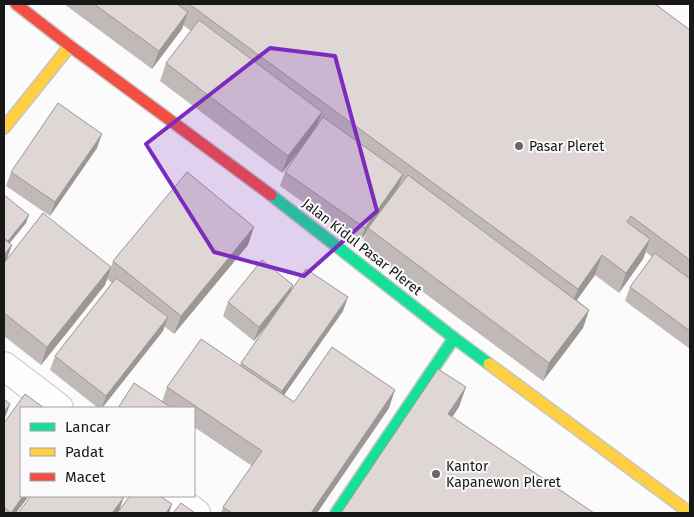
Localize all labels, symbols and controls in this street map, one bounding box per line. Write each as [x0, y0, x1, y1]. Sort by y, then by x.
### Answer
place label: Pasar Pleret [529, 138, 605, 155]
marker: Pasar Pleret [513, 140, 525, 152]
street label: Jalan Kidul Pasar Pleret [299, 195, 426, 300]
legend [20, 407, 195, 497]
text: Lancar [65, 418, 110, 436]
text: Padat [65, 443, 104, 461]
place label: Kantor Kapanewon Pleret [446, 458, 562, 491]
text: Macet [65, 468, 106, 486]
marker: Kantor Kapanewon Pleret [430, 468, 442, 480]

